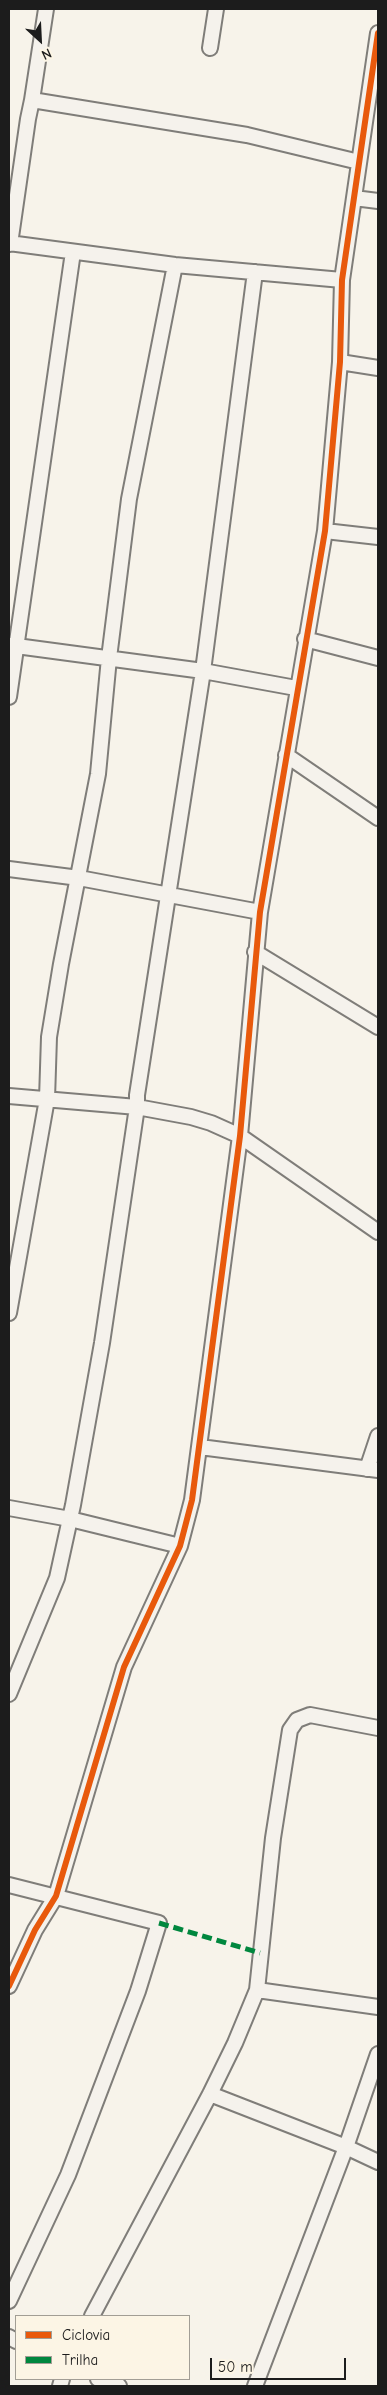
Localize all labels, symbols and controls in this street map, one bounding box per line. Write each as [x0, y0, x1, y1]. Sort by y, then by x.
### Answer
north arrow [15, 15, 65, 65]
text: N [39, 44, 54, 64]
legend [15, 2315, 190, 2380]
text: Ciclovia [62, 2326, 110, 2344]
scale bar [212, 2348, 348, 2380]
text: Trilha [62, 2351, 98, 2369]
text: 50 m [218, 2358, 253, 2376]

